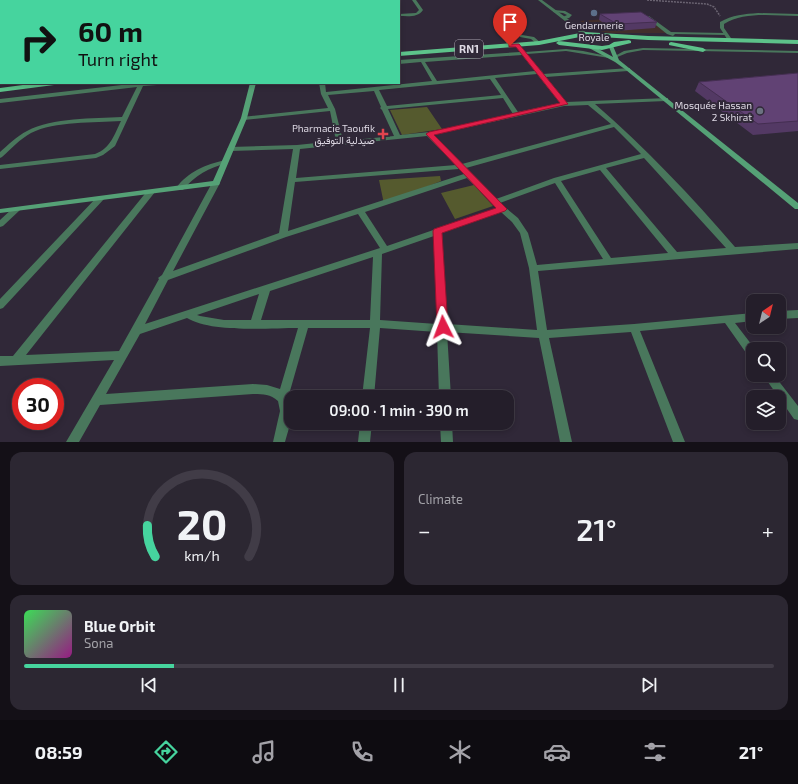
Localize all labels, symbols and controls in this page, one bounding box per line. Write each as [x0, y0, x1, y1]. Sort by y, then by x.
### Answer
pin [493, 5, 527, 46]
marker: Gendarmerie Royale [589, 8, 599, 18]
icon: arrive [499, 11, 521, 33]
text: 60 m [78, 14, 143, 48]
icon: right [12, 16, 64, 68]
place label: Gendarmerie Royale [565, 19, 623, 43]
road number: RN1 [455, 40, 483, 58]
text: Turn right [78, 48, 158, 70]
place label: Mosquée Hassan 2 Skhirat [674, 99, 752, 123]
marker: Mosquée Hassan 2 Skhirat [755, 106, 765, 116]
place label: Pharmacie Taoufik صيدلية التوفيق [292, 122, 375, 147]
marker: Pharmacie Taoufik صيدلية التوفيق [378, 129, 388, 139]
north arrow [746, 294, 786, 334]
map controls [746, 294, 786, 430]
position arrow [422, 306, 464, 348]
button: search [746, 342, 786, 382]
speed limit sign: 30 [12, 378, 64, 430]
button: layers [746, 390, 786, 430]
text: 09:00 · 1 min · 390 m [329, 401, 469, 419]
text: Climate [418, 491, 463, 507]
text: 20 [177, 497, 227, 547]
text: 21° [576, 511, 617, 547]
text: − [418, 517, 431, 543]
text: + [762, 517, 774, 543]
text: km/h [184, 546, 220, 563]
text: Blue Orbit [84, 617, 155, 635]
text: Sona [84, 635, 113, 651]
icon: previous [138, 674, 160, 696]
icon: pause [388, 674, 410, 696]
icon: next [638, 674, 660, 696]
icon: directions [152, 738, 180, 766]
icon: music [250, 738, 278, 766]
icon: phone [348, 738, 376, 766]
icon: climate [446, 738, 474, 766]
icon: car [543, 738, 571, 766]
icon: filters [641, 738, 669, 766]
text: 08:59 [35, 741, 83, 763]
text: 21° [739, 741, 763, 763]

